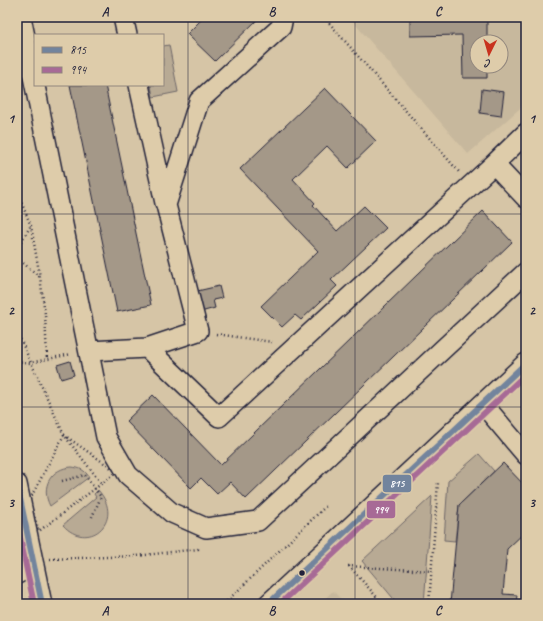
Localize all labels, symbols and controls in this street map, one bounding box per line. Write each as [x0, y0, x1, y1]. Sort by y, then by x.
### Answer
text: A [102, 4, 110, 20]
text: B [269, 4, 277, 20]
text: C [435, 4, 443, 20]
legend [34, 34, 164, 86]
north arrow [469, 34, 509, 74]
text: 815 [70, 42, 87, 58]
text: С [483, 57, 491, 71]
text: 994 [70, 62, 88, 78]
text: 1 [8, 111, 16, 127]
text: 1 [529, 111, 537, 127]
text: 2 [8, 303, 15, 319]
text: 2 [529, 303, 536, 319]
line badge: 815 [382, 474, 412, 493]
text: 815 [390, 476, 406, 490]
text: 3 [8, 495, 15, 511]
text: 3 [529, 495, 536, 511]
line badge: 994 [366, 500, 396, 519]
text: 994 [374, 502, 390, 516]
unlabelled marker [297, 568, 307, 578]
text: A [102, 603, 110, 619]
text: B [269, 603, 277, 619]
text: C [435, 603, 443, 619]

